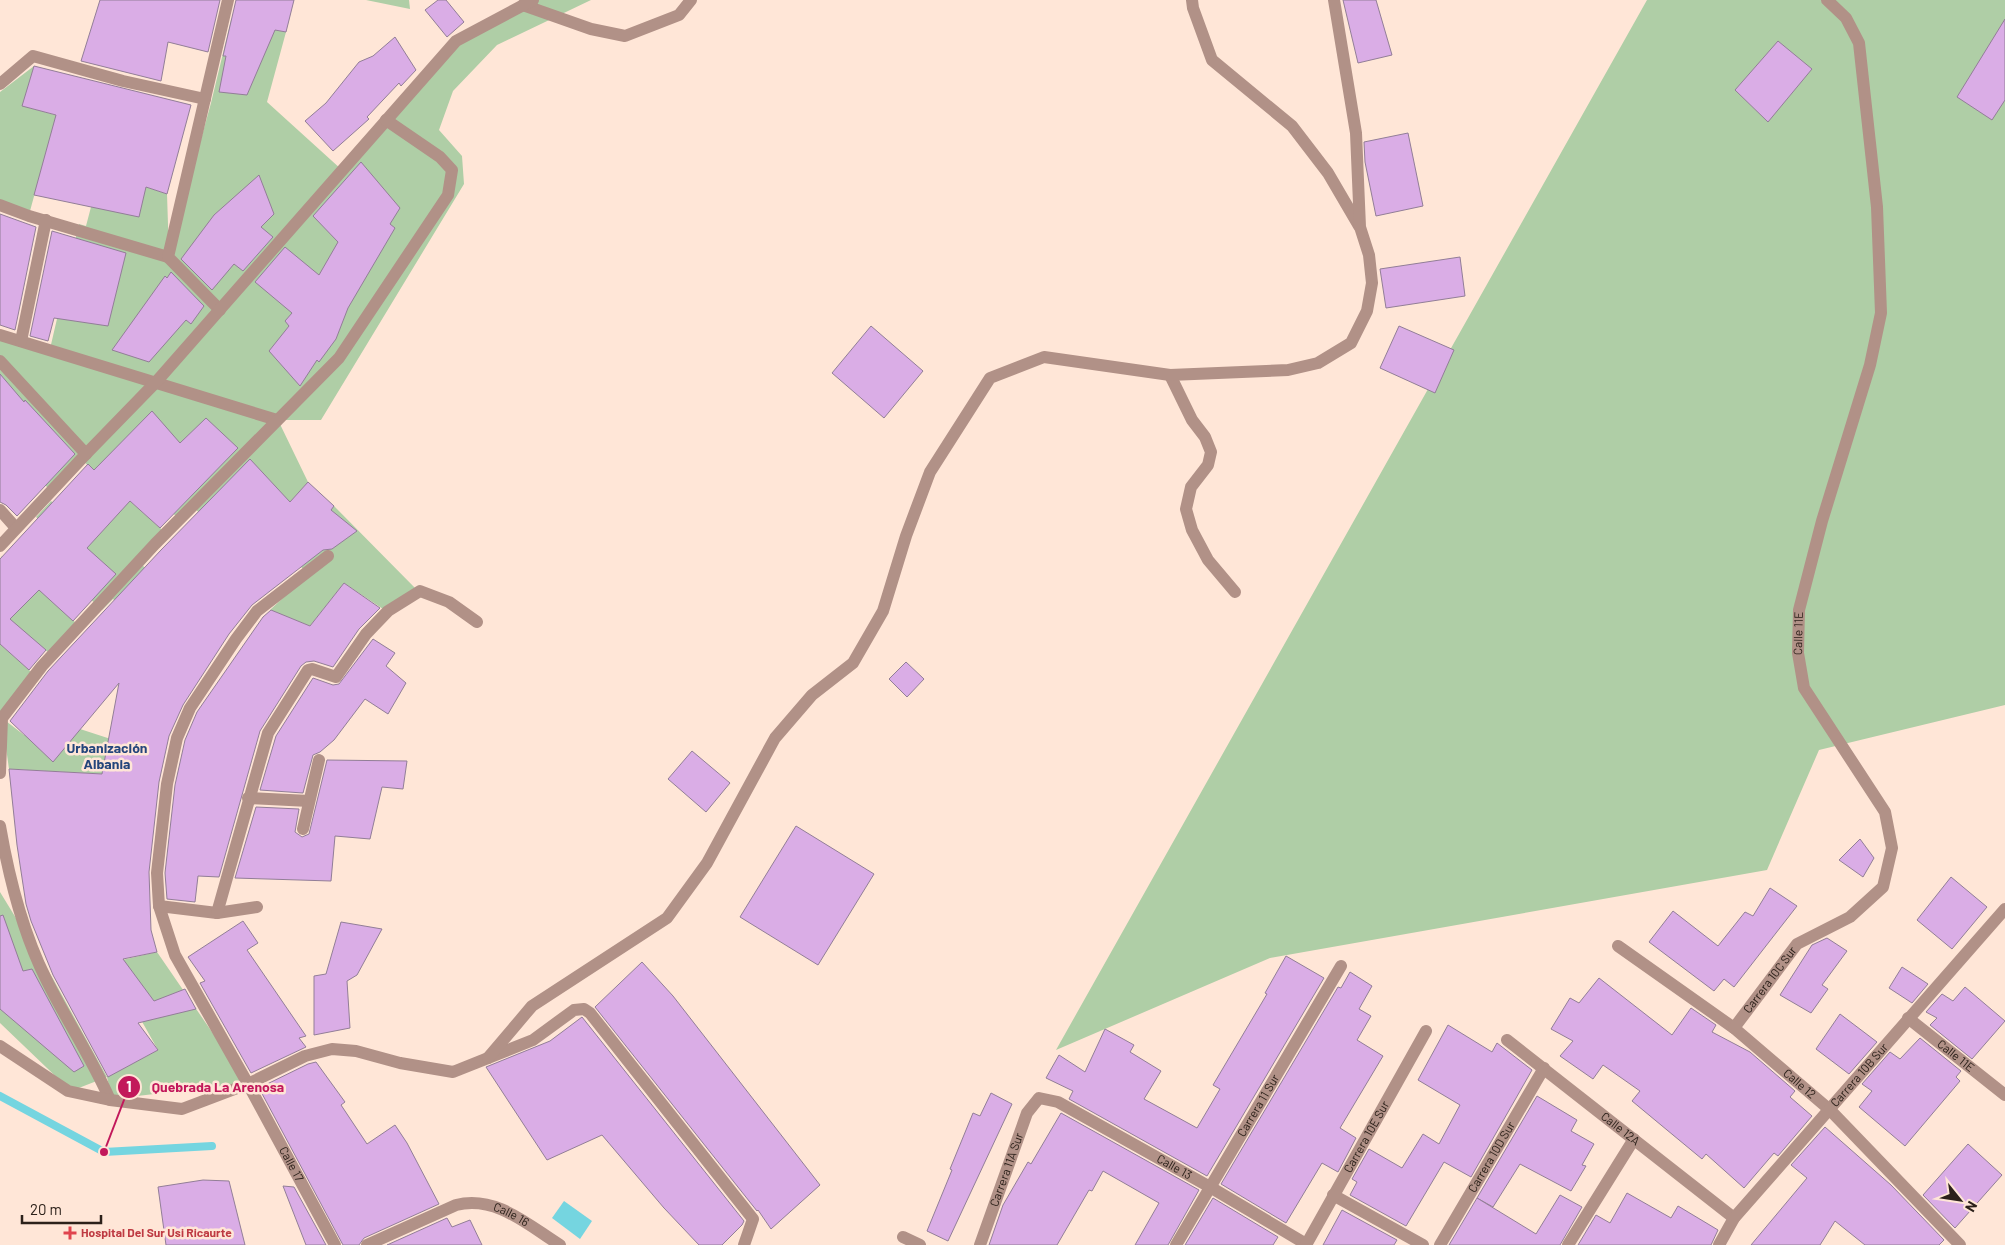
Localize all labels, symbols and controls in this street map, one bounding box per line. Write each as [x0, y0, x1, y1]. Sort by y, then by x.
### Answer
street label: Calle 11E [1790, 612, 1805, 655]
district label: Urbanización Albania [67, 739, 147, 772]
street label: Carrera 10C Sur [1740, 943, 1799, 1016]
street label: Calle 11E [1935, 1036, 1978, 1074]
street label: Carrera 10B Sur [1827, 1039, 1891, 1109]
street label: Calle 12 [1781, 1065, 1819, 1101]
street label: Carrera 11 Sur [1234, 1071, 1282, 1139]
callout: Quebrada La Arenosa [117, 1073, 294, 1102]
text: 1 [126, 1077, 132, 1095]
text: Quebrada La Arenosa [152, 1078, 284, 1095]
street label: Carrera 10E Sur [1340, 1098, 1392, 1175]
street label: Calle 12A [1599, 1108, 1643, 1148]
street label: Carrera 10D Sur [1465, 1118, 1517, 1195]
street label: Carrera 11A Sur [986, 1130, 1026, 1208]
street label: Calle 17 [277, 1144, 307, 1184]
street label: Calle 13 [1155, 1151, 1195, 1182]
north arrow [1935, 1175, 1985, 1225]
scale bar [22, 1192, 101, 1224]
text: N [1962, 1198, 1981, 1215]
street label: Calle 16 [492, 1199, 532, 1229]
text: 20 m [30, 1200, 62, 1218]
place label: Hospital Del Sur Usi Ricaurte [81, 1225, 232, 1239]
marker: Hospital Del Sur Usi Ricaurte [63, 1226, 77, 1240]

